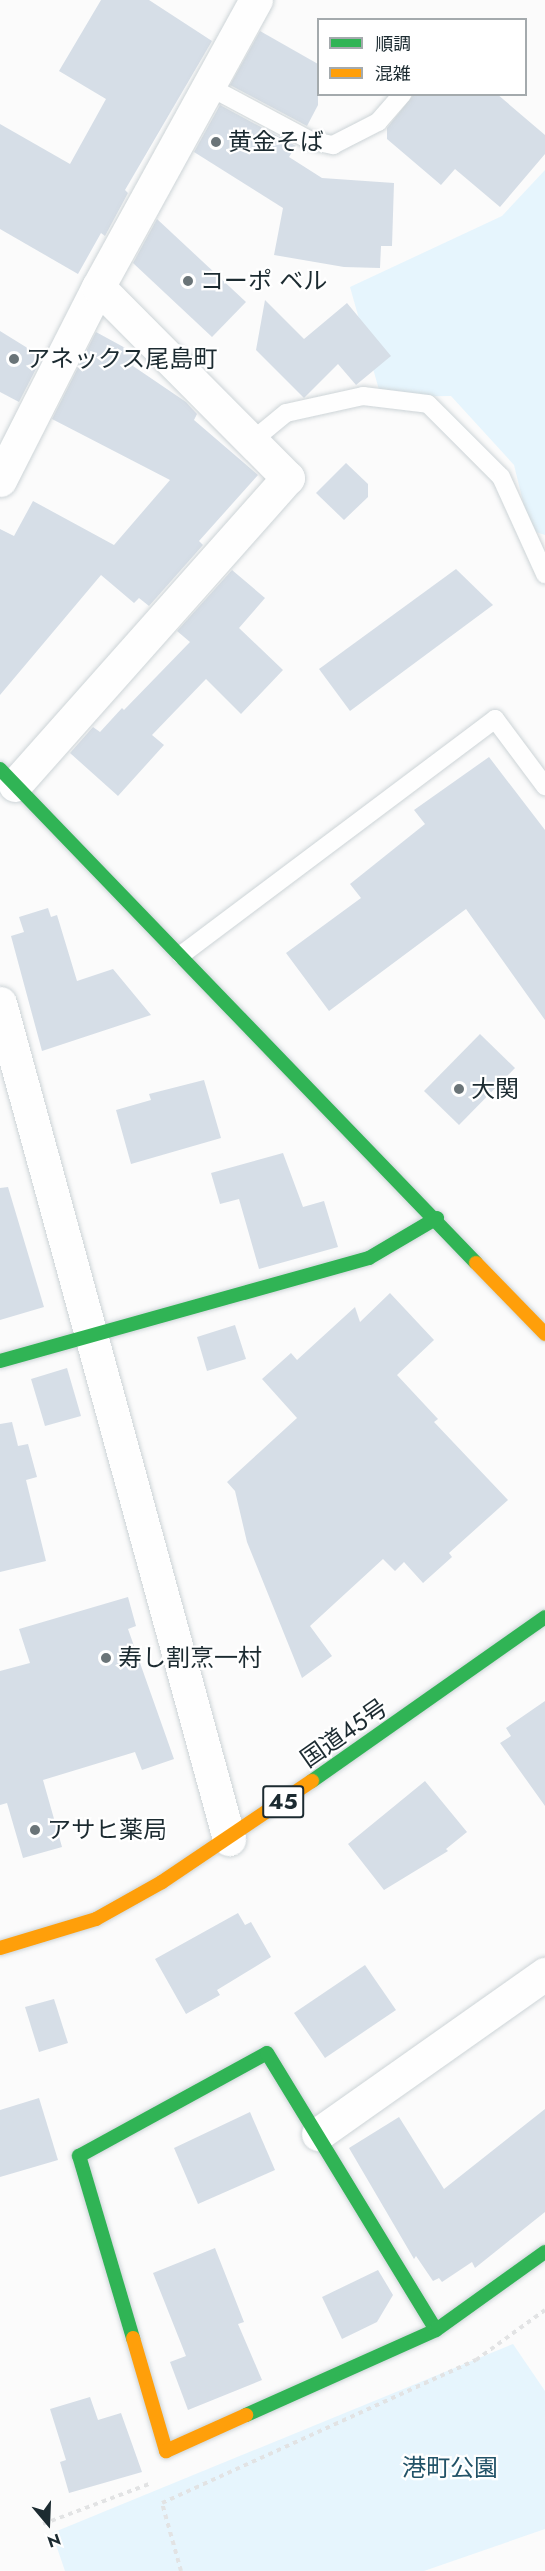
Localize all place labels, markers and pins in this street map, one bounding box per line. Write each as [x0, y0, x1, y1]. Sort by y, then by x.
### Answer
place label: 黄金そば [228, 128, 324, 156]
marker: 黄金そば [209, 135, 223, 149]
place label: コーポ ベル [200, 267, 327, 295]
marker: コーポ ベル [181, 274, 195, 288]
place label: アネックス尾島町 [26, 345, 218, 373]
marker: アネックス尾島町 [7, 352, 21, 366]
place label: 大関 [471, 1075, 519, 1103]
marker: 大関 [452, 1082, 466, 1096]
place label: 寿し割烹一村 [118, 1644, 262, 1672]
marker: 寿し割烹一村 [99, 1651, 113, 1665]
place label: アサヒ薬局 [47, 1816, 167, 1844]
marker: アサヒ薬局 [28, 1823, 42, 1837]

